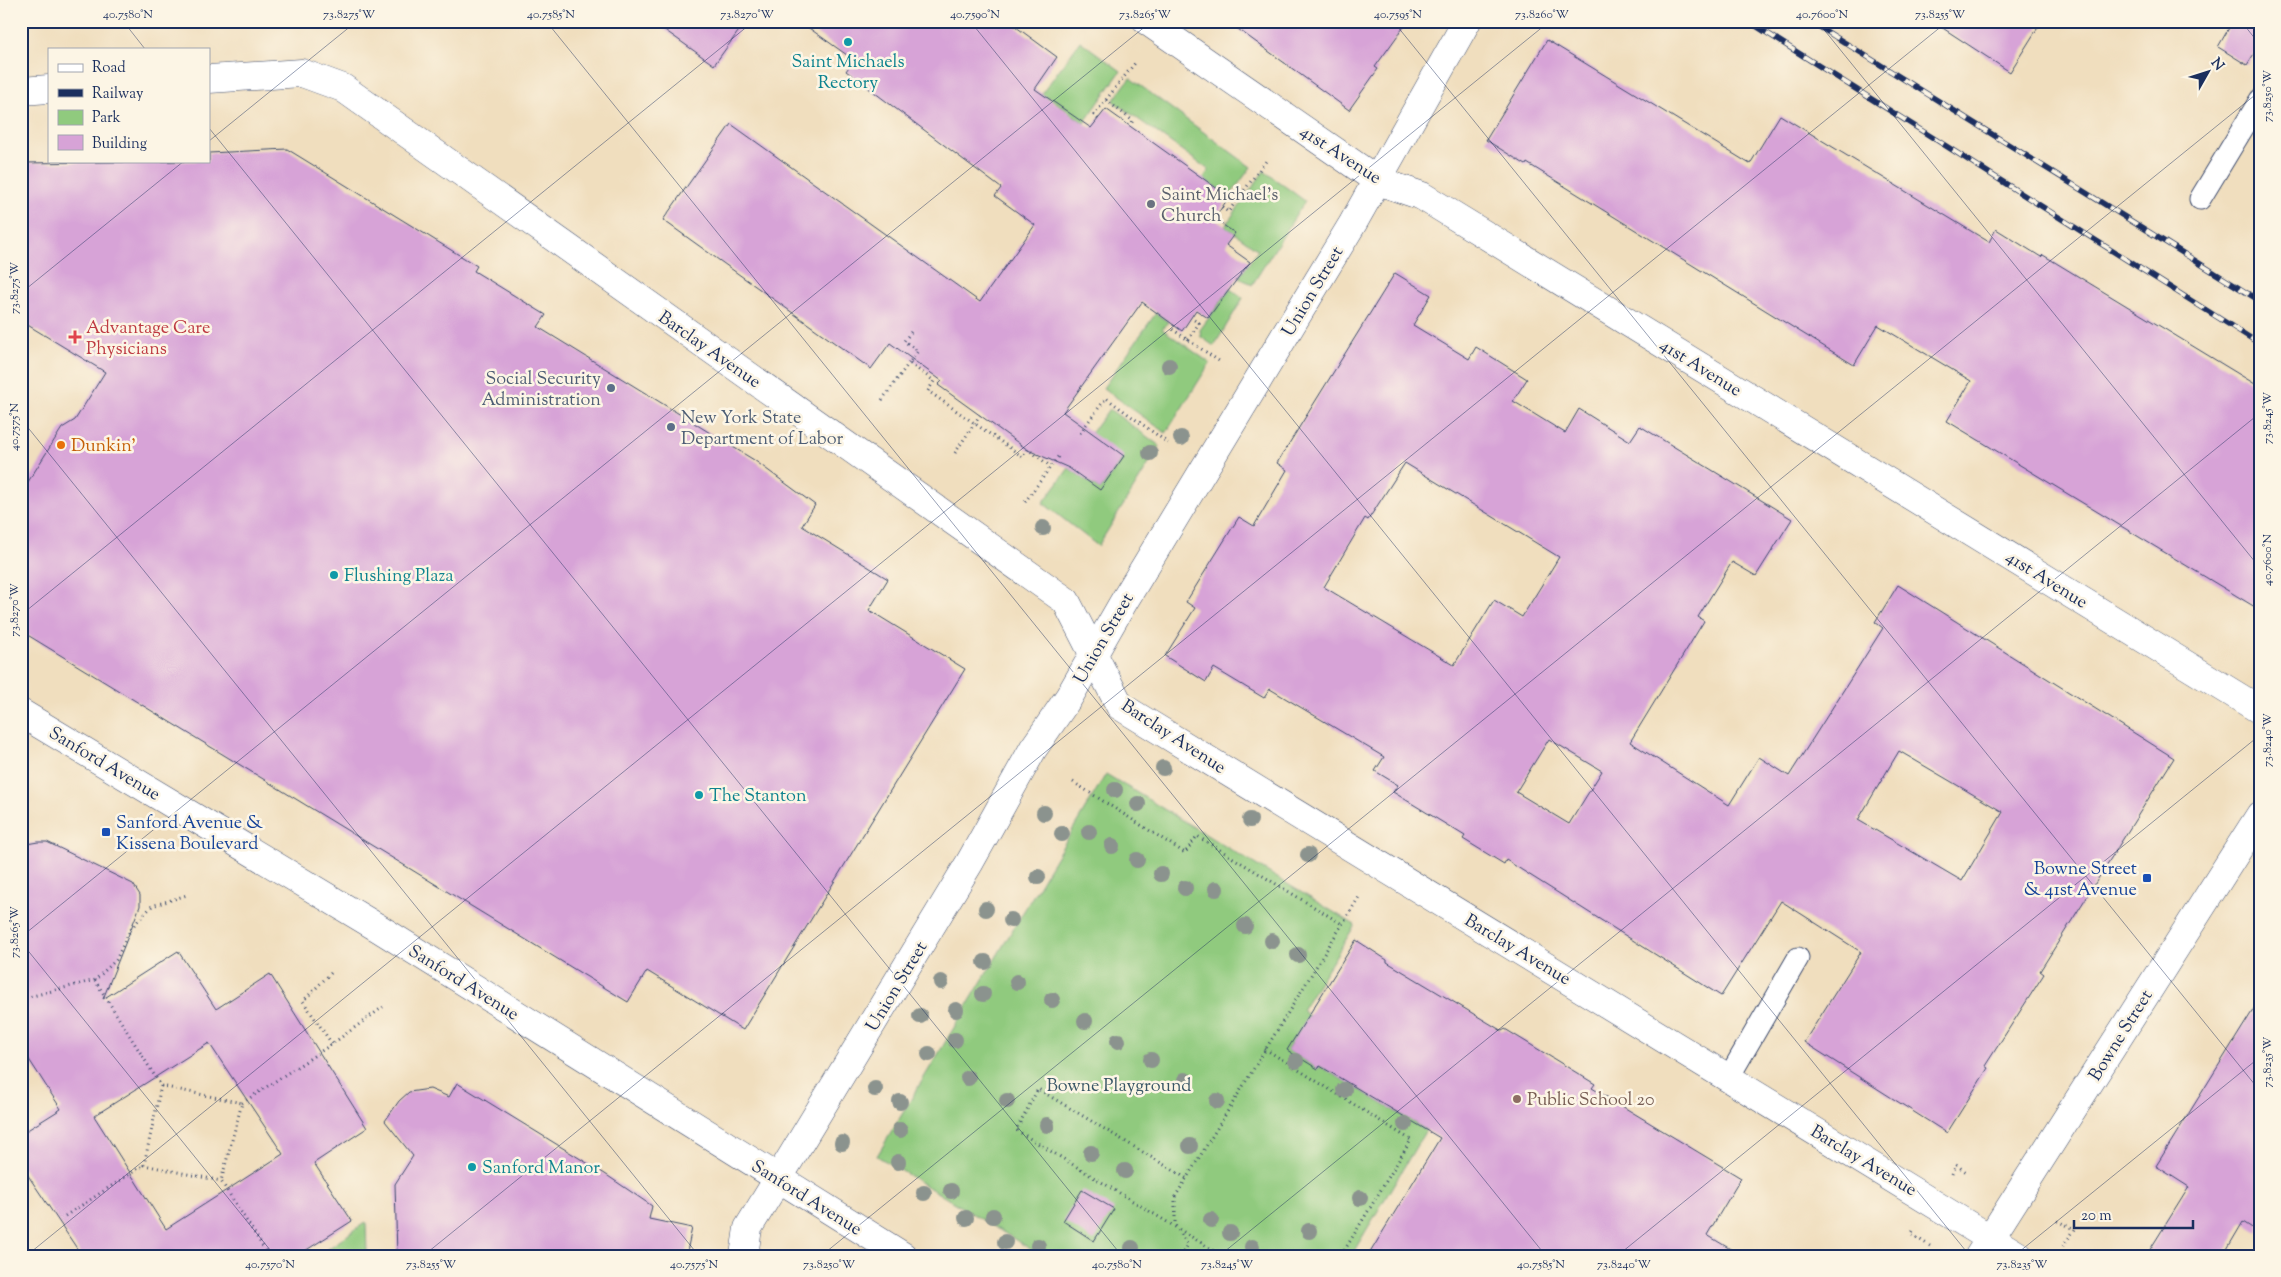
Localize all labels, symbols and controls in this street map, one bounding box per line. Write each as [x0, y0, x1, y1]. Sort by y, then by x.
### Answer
text: 40.7580°N [103, 6, 153, 24]
text: 73.8275°W [323, 6, 376, 24]
text: 40.7585°N [527, 6, 575, 24]
text: 73.8270°W [720, 6, 775, 24]
text: 40.7590°N [950, 6, 1000, 24]
text: 73.8265°W [1119, 6, 1172, 24]
text: 40.7595°N [1374, 6, 1422, 24]
text: 73.8260°W [1515, 6, 1570, 24]
text: 40.7600°N [1796, 6, 1848, 24]
text: 73.8255°W [1915, 6, 1966, 24]
marker: Saint Michaels Rectory [842, 36, 854, 48]
legend [48, 48, 210, 162]
north arrow [2184, 48, 2234, 98]
place label: Saint Michaels Rectory [791, 50, 905, 97]
text: N [2205, 54, 2228, 76]
text: Road [92, 58, 126, 79]
text: 73.8250°W [2259, 69, 2277, 122]
text: Railway [92, 84, 144, 105]
text: Park [92, 108, 121, 129]
street label: 41st Avenue [1294, 120, 1386, 192]
text: Building [92, 134, 147, 155]
place label: Saint Michael's Church [1161, 183, 1278, 230]
marker: Saint Michael's Church [1145, 198, 1157, 210]
street label: Union Street [1277, 242, 1351, 342]
text: 73.8275°W [6, 261, 24, 314]
street label: Barclay Avenue [652, 306, 766, 396]
place label: Advantage Care Physicians [86, 316, 210, 363]
marker: Advantage Care Physicians [68, 330, 82, 344]
street label: 41st Avenue [1654, 333, 1746, 404]
place label: Social Security Administration [482, 367, 601, 414]
marker: Social Security Administration [605, 382, 617, 394]
text: 73.8245°W [2259, 391, 2277, 444]
text: 40.7575°N [6, 403, 24, 451]
place label: New York State Department of Labor [681, 406, 844, 453]
marker: New York State Department of Labor [665, 421, 677, 433]
place label: Dunkin' [71, 434, 136, 460]
marker: Dunkin' [55, 439, 67, 451]
text: 40.7600°N [2259, 534, 2277, 586]
street label: 41st Avenue [2000, 545, 2092, 616]
place label: Flushing Plaza [344, 564, 454, 590]
marker: Flushing Plaza [328, 569, 340, 581]
text: 73.8270°W [6, 582, 24, 637]
street label: Union Street [1068, 589, 1141, 689]
street label: Barclay Avenue [1115, 694, 1230, 781]
text: 73.8240°W [2259, 712, 2277, 767]
street label: Sanford Avenue [43, 721, 165, 808]
place label: The Stanton [709, 784, 807, 810]
marker: The Stanton [693, 789, 705, 801]
place label: Sanford Avenue & Kissena Boulevard [116, 811, 263, 858]
marker: Sanford Avenue & Kissena Boulevard [100, 826, 112, 838]
place label: Bowne Street & 41st Avenue [2024, 857, 2137, 904]
marker: Bowne Street & 41st Avenue [2141, 872, 2153, 884]
text: 73.8265°W [6, 905, 24, 958]
street label: Barclay Avenue [1459, 909, 1575, 993]
street label: Union Street [861, 937, 935, 1037]
street label: Sanford Avenue [403, 939, 523, 1028]
street label: Bowne Street [2083, 985, 2160, 1087]
text: 73.8235°W [2259, 1036, 2277, 1087]
park label: Bowne Playground [1046, 1074, 1192, 1100]
place label: Public School 20 [1527, 1088, 1654, 1114]
marker: Public School 20 [1511, 1093, 1523, 1105]
street label: Barclay Avenue [1805, 1120, 1921, 1204]
street label: Sanford Avenue [746, 1154, 866, 1243]
place label: Sanford Manor [482, 1156, 600, 1182]
marker: Sanford Manor [466, 1161, 478, 1173]
scale bar [2074, 1197, 2192, 1229]
text: 20 m [2081, 1206, 2112, 1227]
text: 40.7570°N [245, 1256, 295, 1274]
text: 73.8255°W [406, 1256, 457, 1274]
text: 40.7575°N [670, 1256, 718, 1274]
text: 73.8250°W [803, 1256, 856, 1274]
text: 40.7580°N [1092, 1256, 1142, 1274]
text: 73.8245°W [1201, 1256, 1254, 1274]
text: 40.7585°N [1517, 1256, 1565, 1274]
text: 73.8240°W [1597, 1256, 1652, 1274]
text: 73.8235°W [1997, 1256, 2048, 1274]

